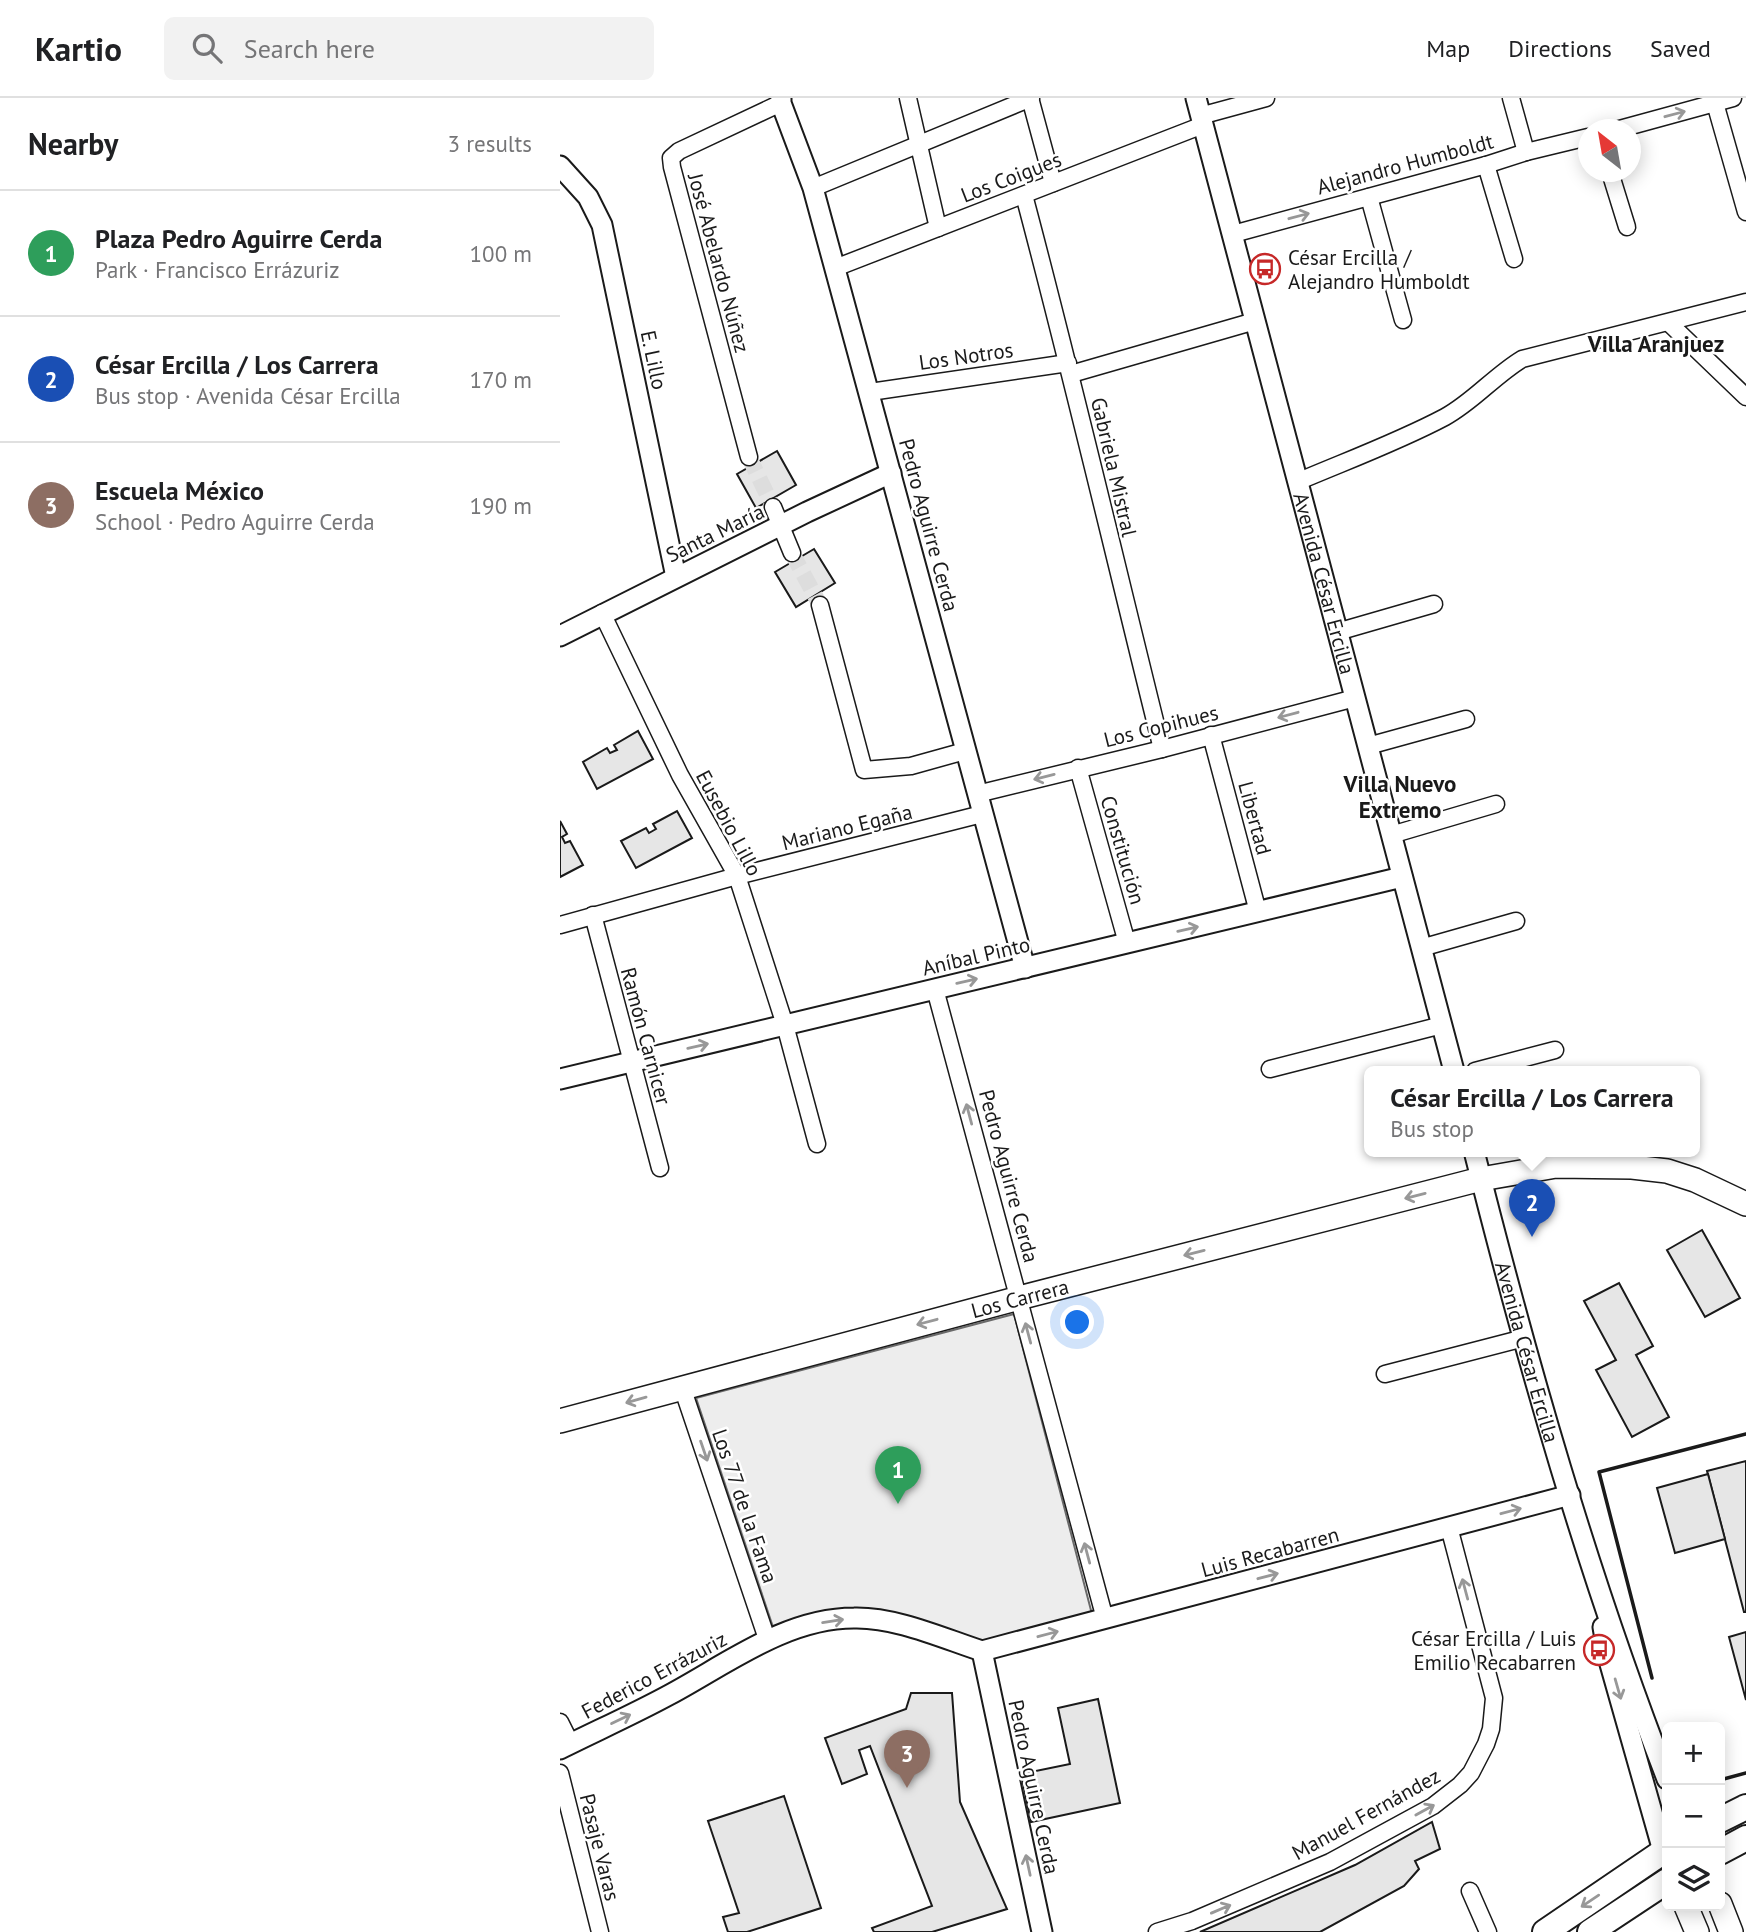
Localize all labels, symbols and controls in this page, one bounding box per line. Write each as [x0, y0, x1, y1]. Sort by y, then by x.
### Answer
search box [164, 17, 654, 80]
text: Kartio [35, 27, 122, 70]
icon: search [188, 29, 226, 67]
text: Search here [244, 32, 375, 65]
text: Map [1426, 33, 1470, 64]
text: Directions [1508, 33, 1612, 64]
text: Saved [1650, 33, 1711, 64]
one-way arrow [1663, 107, 1685, 120]
north arrow [1578, 119, 1641, 182]
text: Nearby [28, 124, 118, 163]
street label: Alejandro Humboldt [1314, 127, 1496, 201]
text: 3 results [448, 129, 532, 158]
street label: Los Coigues [957, 145, 1065, 209]
street label: José Abelardo Núñez [682, 169, 756, 356]
one-way arrow [1288, 208, 1310, 221]
text: Plaza Pedro Aguirre Cerda [95, 222, 382, 255]
text: 1 [44, 239, 58, 268]
text: 100 m [470, 239, 532, 268]
place label: César Ercilla / Alejandro Humboldt [1288, 244, 1470, 295]
bus stop icon: César Ercilla / Alejandro Humboldt [1248, 252, 1282, 286]
text: Park · Francisco Errázuriz [95, 255, 340, 284]
street label: E. Lillo [635, 328, 673, 392]
district label: Villa Aranjuez [1587, 329, 1724, 358]
street label: Los Notros [917, 336, 1015, 376]
text: César Ercilla / Los Carrera [95, 348, 379, 381]
text: 2 [44, 365, 58, 394]
text: 170 m [470, 365, 532, 394]
text: Bus stop · Avenida César Ercilla [95, 381, 401, 410]
street label: Gabriela Mistral [1085, 395, 1143, 539]
street label: Pedro Aguirre Cerda [893, 436, 965, 614]
text: Escuela México [95, 474, 264, 507]
street label: Avenida César Ercilla [1288, 489, 1362, 677]
text: 3 [44, 491, 58, 520]
text: 190 m [470, 491, 532, 520]
street label: Santa María [661, 498, 769, 568]
text: School · Pedro Aguirre Cerda [95, 507, 375, 536]
street label: Los Copihues [1101, 699, 1221, 753]
one-way arrow [1278, 709, 1300, 722]
street label: Eusebio Lillo [690, 765, 768, 881]
district label: Villa Nuevo Extremo [1343, 769, 1456, 824]
one-way arrow [1033, 771, 1056, 784]
street label: Libertad [1232, 778, 1278, 858]
street label: Constitución [1095, 793, 1151, 907]
street label: Mariano Egaña [779, 798, 915, 856]
one-way arrow [1176, 921, 1199, 935]
street label: Aníbal Pinto [919, 930, 1033, 982]
street label: Ramón Carnicer [615, 964, 677, 1108]
one-way arrow [955, 974, 978, 988]
one-way arrow [686, 1039, 709, 1052]
popup [1364, 1066, 1700, 1157]
text: César Ercilla / Los Carrera [1390, 1081, 1674, 1114]
street label: Pedro Aguirre Cerda [973, 1087, 1045, 1265]
one-way arrow [962, 1103, 975, 1126]
text: Bus stop [1390, 1114, 1474, 1143]
pin: 2 [1509, 1179, 1555, 1237]
one-way arrow [1404, 1190, 1427, 1203]
one-way arrow [1184, 1247, 1206, 1260]
street label: Avenida César Ercilla [1490, 1258, 1566, 1446]
street label: Los Carrera [968, 1272, 1072, 1324]
your location [1060, 1305, 1094, 1339]
one-way arrow [916, 1316, 939, 1329]
one-way arrow [1021, 1323, 1034, 1345]
one-way arrow [625, 1394, 647, 1407]
street label: Los 77 de la Fama [706, 1425, 784, 1587]
one-way arrow [699, 1440, 711, 1462]
pin: 1 [875, 1446, 921, 1504]
one-way arrow [1500, 1504, 1522, 1517]
street label: Luis Recabarren [1198, 1521, 1342, 1583]
one-way arrow [1080, 1542, 1093, 1565]
one-way arrow [1257, 1568, 1279, 1581]
one-way arrow [1458, 1578, 1471, 1600]
one-way arrow [821, 1614, 844, 1627]
street label: Federico Errázuriz [577, 1625, 731, 1725]
place label: César Ercilla / Luis Emilio Recabarren [1411, 1625, 1576, 1676]
one-way arrow [1037, 1626, 1059, 1639]
bus stop icon: César Ercilla / Luis Emilio Recabarren [1582, 1633, 1616, 1667]
one-way arrow [1612, 1678, 1625, 1700]
street label: Pedro Aguirre Cerda [1002, 1697, 1066, 1877]
one-way arrow [610, 1712, 631, 1726]
map controls [1662, 1722, 1725, 1911]
button: + [1662, 1722, 1725, 1785]
pin: 3 [884, 1730, 930, 1788]
street label: Manuel Fernández [1287, 1762, 1445, 1866]
button: − [1662, 1785, 1725, 1848]
street label: Pasaje Varas [574, 1791, 626, 1903]
one-way arrow [1415, 1803, 1435, 1817]
button: layers [1662, 1848, 1725, 1911]
one-way arrow [1020, 1854, 1034, 1877]
one-way arrow [1581, 1894, 1600, 1908]
one-way arrow [1209, 1902, 1231, 1915]

